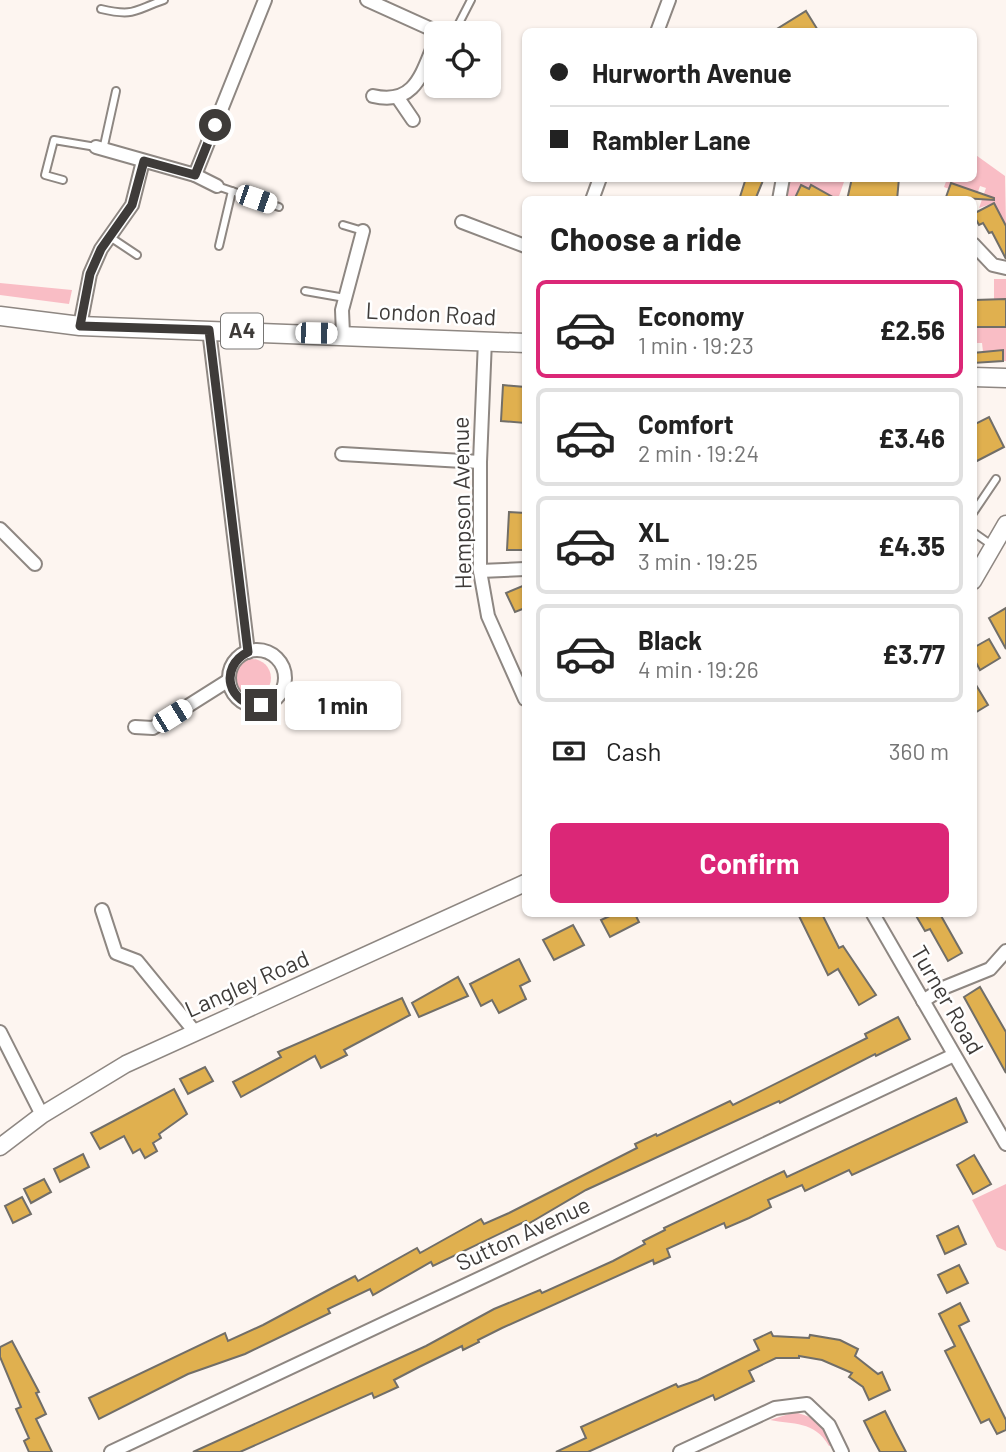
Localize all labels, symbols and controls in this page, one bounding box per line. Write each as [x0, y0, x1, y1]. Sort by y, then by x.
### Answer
map controls [424, 21, 501, 98]
button: locate [424, 21, 501, 98]
text: Hurworth Avenue [592, 57, 792, 88]
route start [199, 109, 231, 141]
text: Rambler Lane [592, 124, 751, 155]
car [233, 182, 280, 216]
text: Choose a ride [550, 219, 742, 257]
street label: London Road [365, 296, 497, 330]
icon: car [554, 298, 617, 361]
text: Economy [638, 300, 744, 331]
road number: A4 [221, 314, 263, 348]
text: £2.56 [880, 314, 945, 345]
car [295, 322, 338, 344]
text: 1 min · 19:23 [638, 331, 754, 359]
icon: car [554, 406, 617, 469]
text: Comfort [638, 408, 734, 439]
street label: Hempson Avenue [445, 416, 477, 590]
text: £3.46 [878, 422, 945, 453]
text: 2 min · 19:24 [638, 439, 759, 467]
icon: car [554, 514, 617, 577]
text: XL [638, 516, 669, 547]
text: £4.35 [878, 530, 945, 561]
text: 3 min · 19:25 [638, 547, 758, 575]
icon: car [554, 622, 617, 685]
text: Black [638, 624, 702, 655]
text: £3.77 [882, 638, 945, 669]
text: 4 min · 19:26 [638, 655, 759, 683]
callout: 1 min [286, 680, 401, 730]
route end [245, 689, 277, 721]
text: 1 min [318, 691, 368, 719]
car [149, 696, 196, 736]
icon: cash [550, 732, 588, 770]
text: Cash [606, 735, 661, 766]
text: 360 m [889, 737, 949, 765]
button: Confirm [550, 823, 949, 903]
street label: Turner Road [905, 940, 990, 1059]
street label: Langley Road [180, 943, 313, 1023]
street label: Sutton Avenue [451, 1190, 594, 1276]

